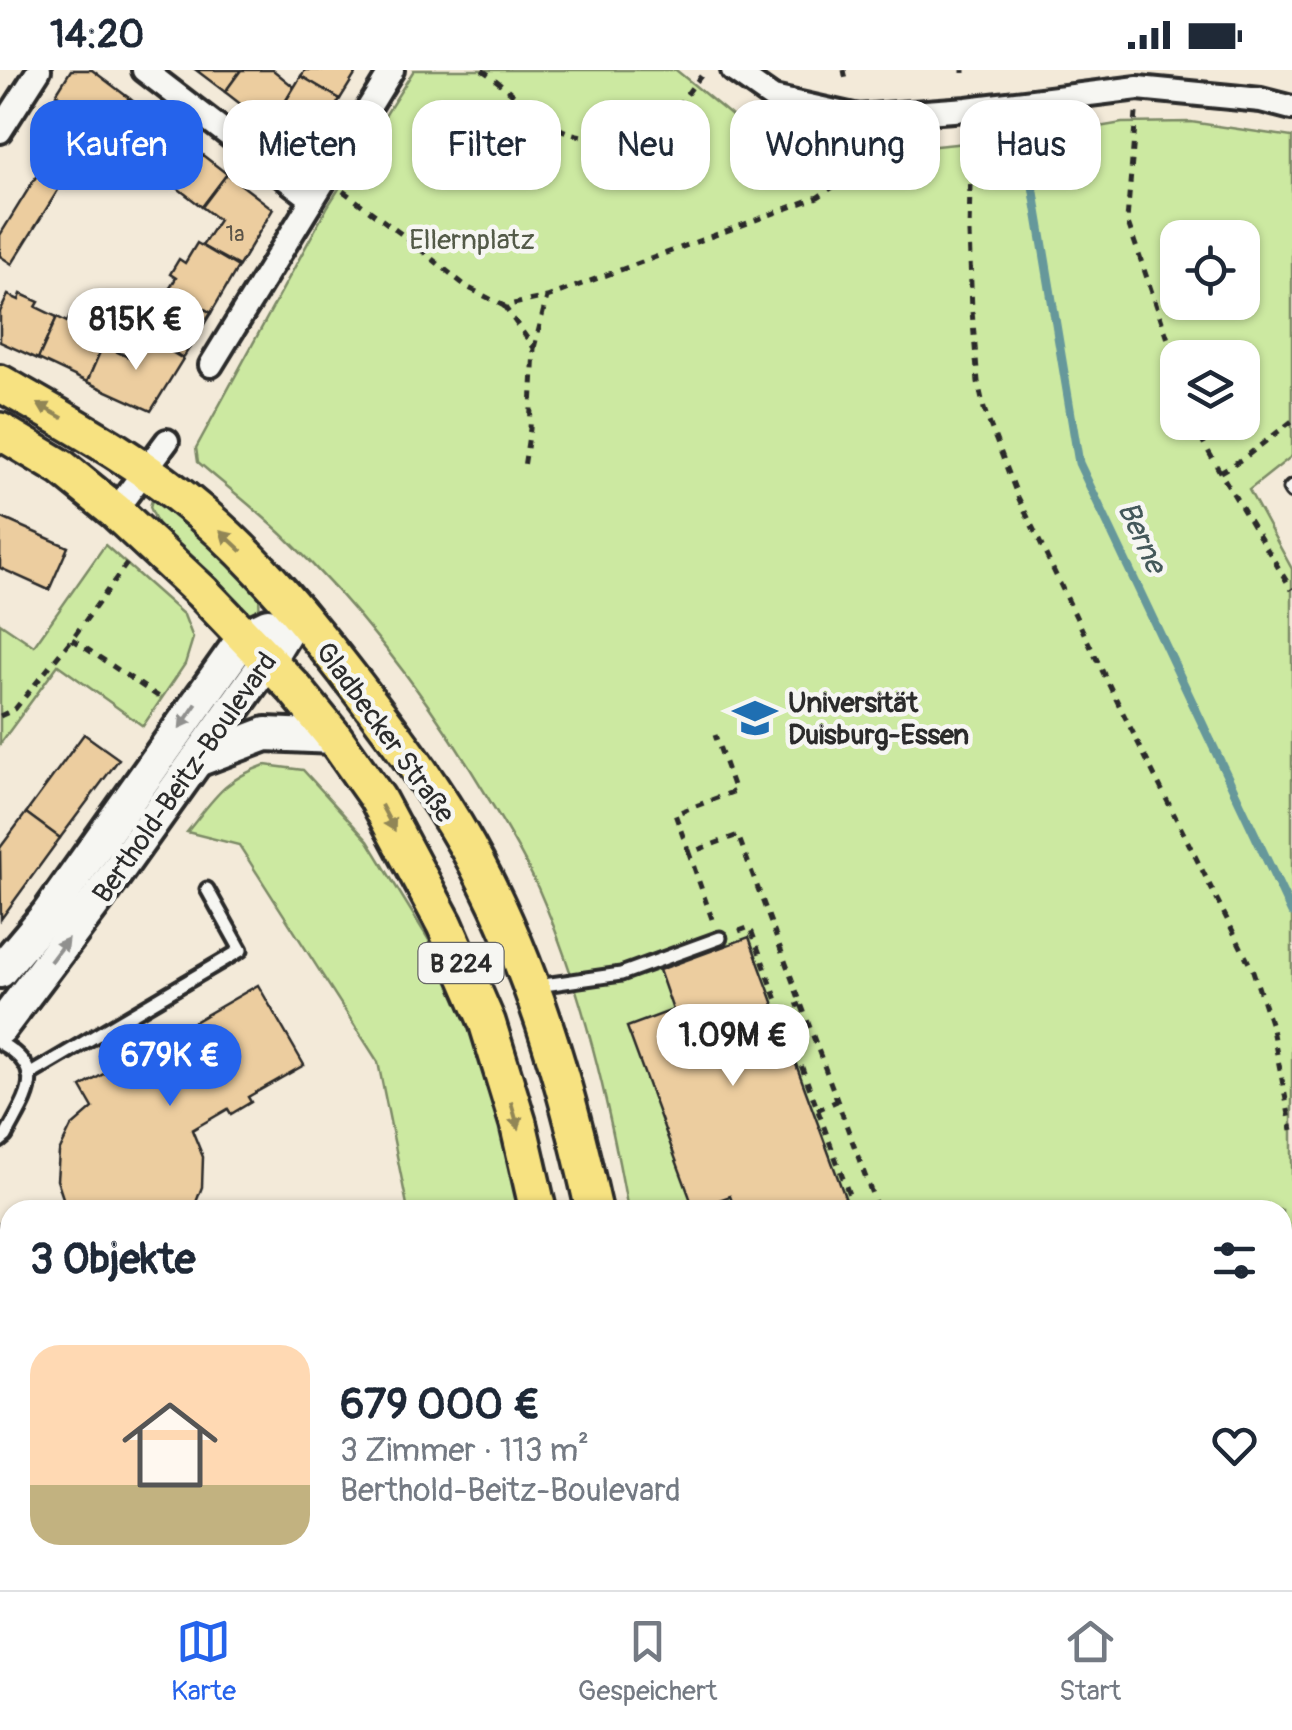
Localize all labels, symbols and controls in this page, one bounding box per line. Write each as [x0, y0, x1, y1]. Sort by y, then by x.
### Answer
text: 14:20 [50, 11, 144, 59]
chip: Kaufen [30, 100, 203, 190]
chip: Mieten [223, 100, 392, 190]
chip: Filter [412, 100, 561, 190]
chip: Neu [581, 100, 710, 190]
chip: Wohnung [730, 100, 940, 190]
chip: Haus [960, 100, 1101, 190]
house number: 1a [226, 220, 244, 248]
map controls [1160, 220, 1260, 440]
button: locate [1160, 220, 1260, 320]
park label: Ellernplatz [409, 223, 535, 258]
pin: 815K € [55, 288, 217, 373]
text: 815K € [89, 300, 183, 340]
button: layers [1160, 340, 1260, 440]
one-way arrow [36, 403, 64, 421]
water label: Berne [1109, 496, 1175, 582]
one-way arrow [219, 530, 243, 553]
street label: Gladbecker Straße [308, 636, 462, 830]
street label: Berthold-Beitz-Boulevard [85, 646, 285, 910]
place label: Universität Duisburg-Essen [788, 686, 969, 753]
school or university icon: Universität Duisburg-Essen [731, 694, 779, 742]
one-way arrow [179, 702, 198, 729]
one-way arrow [379, 804, 396, 833]
one-way arrow [48, 938, 69, 963]
road number: B 224 [418, 943, 504, 983]
pin: 1.09M € [641, 1004, 825, 1089]
text: 1.09M € [679, 1016, 787, 1056]
pin: 679K € [89, 1024, 251, 1109]
text: 679K € [120, 1036, 220, 1076]
one-way arrow [508, 1101, 524, 1132]
icon: filters [1207, 1233, 1262, 1288]
text: 3 Objekte [30, 1234, 195, 1286]
text: 679 000 € [340, 1379, 540, 1431]
icon: home [110, 1385, 230, 1505]
icon: heart [1207, 1418, 1262, 1473]
text: 3 Zimmer · 113 m² [340, 1431, 589, 1471]
text: Berthold-Beitz-Boulevard [340, 1471, 681, 1511]
tab: Karte [171, 1614, 236, 1709]
tab: Gespeichert [578, 1614, 717, 1709]
tab: Start [1059, 1614, 1121, 1709]

